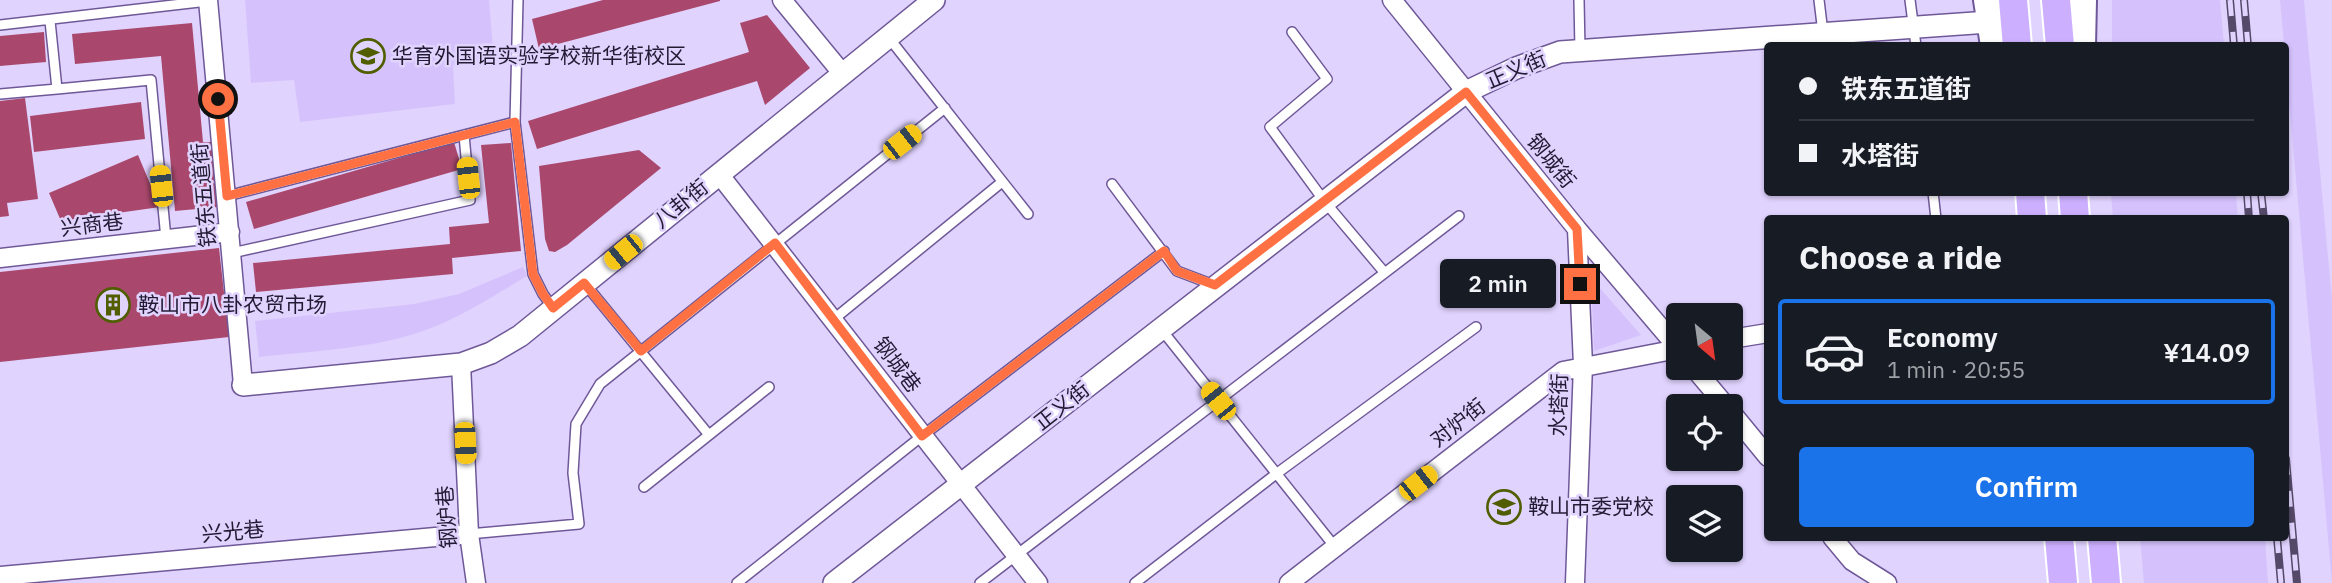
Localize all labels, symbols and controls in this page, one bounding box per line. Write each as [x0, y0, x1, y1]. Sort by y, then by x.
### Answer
school or university icon: 华育外国语实验学校新华街校区 [349, 37, 387, 75]
place label: 华育外国语实验学校新华街校区 [392, 41, 686, 69]
street label: 正义街 [1481, 44, 1550, 94]
text: 铁东五道街 [1841, 71, 1971, 105]
route start [202, 83, 234, 115]
car [879, 121, 926, 163]
street label: 钢城街 [1521, 127, 1582, 194]
text: 水塔街 [1841, 138, 1919, 172]
street label: 铁东五道街 [184, 142, 222, 249]
car [456, 156, 481, 200]
car [149, 164, 174, 208]
street label: 八卦街 [647, 173, 714, 234]
street label: 兴商巷 [59, 206, 125, 242]
car [601, 231, 646, 273]
text: Choose a ride [1799, 236, 2002, 278]
callout: 2 min [1440, 260, 1556, 308]
text: 2 min [1468, 268, 1528, 298]
route end [1564, 268, 1596, 300]
building icon: 鞍山市八卦农贸市场 [94, 286, 132, 324]
place label: 鞍山市八卦农贸市场 [138, 290, 327, 318]
north arrow [1666, 303, 1743, 380]
map controls [1666, 303, 1743, 562]
icon: car [1803, 320, 1866, 383]
text: Economy [1887, 320, 1998, 354]
street label: 钢城巷 [868, 331, 928, 398]
text: ¥14.09 [2163, 335, 2250, 369]
text: 1 min · 20:55 [1887, 354, 2025, 384]
street label: 水塔街 [1543, 373, 1573, 437]
street label: 正义街 [1028, 375, 1095, 436]
car [1197, 378, 1240, 424]
street label: 对炉街 [1424, 392, 1491, 453]
button: locate [1666, 394, 1743, 471]
car [454, 421, 477, 465]
button: Confirm [1799, 447, 2254, 527]
car [1395, 462, 1442, 504]
street label: 钢炉巷 [430, 485, 462, 549]
button: layers [1666, 485, 1743, 562]
school or university icon: 鞍山市委党校 [1485, 488, 1523, 526]
place label: 鞍山市委党校 [1528, 492, 1654, 520]
street label: 兴光巷 [200, 514, 266, 548]

